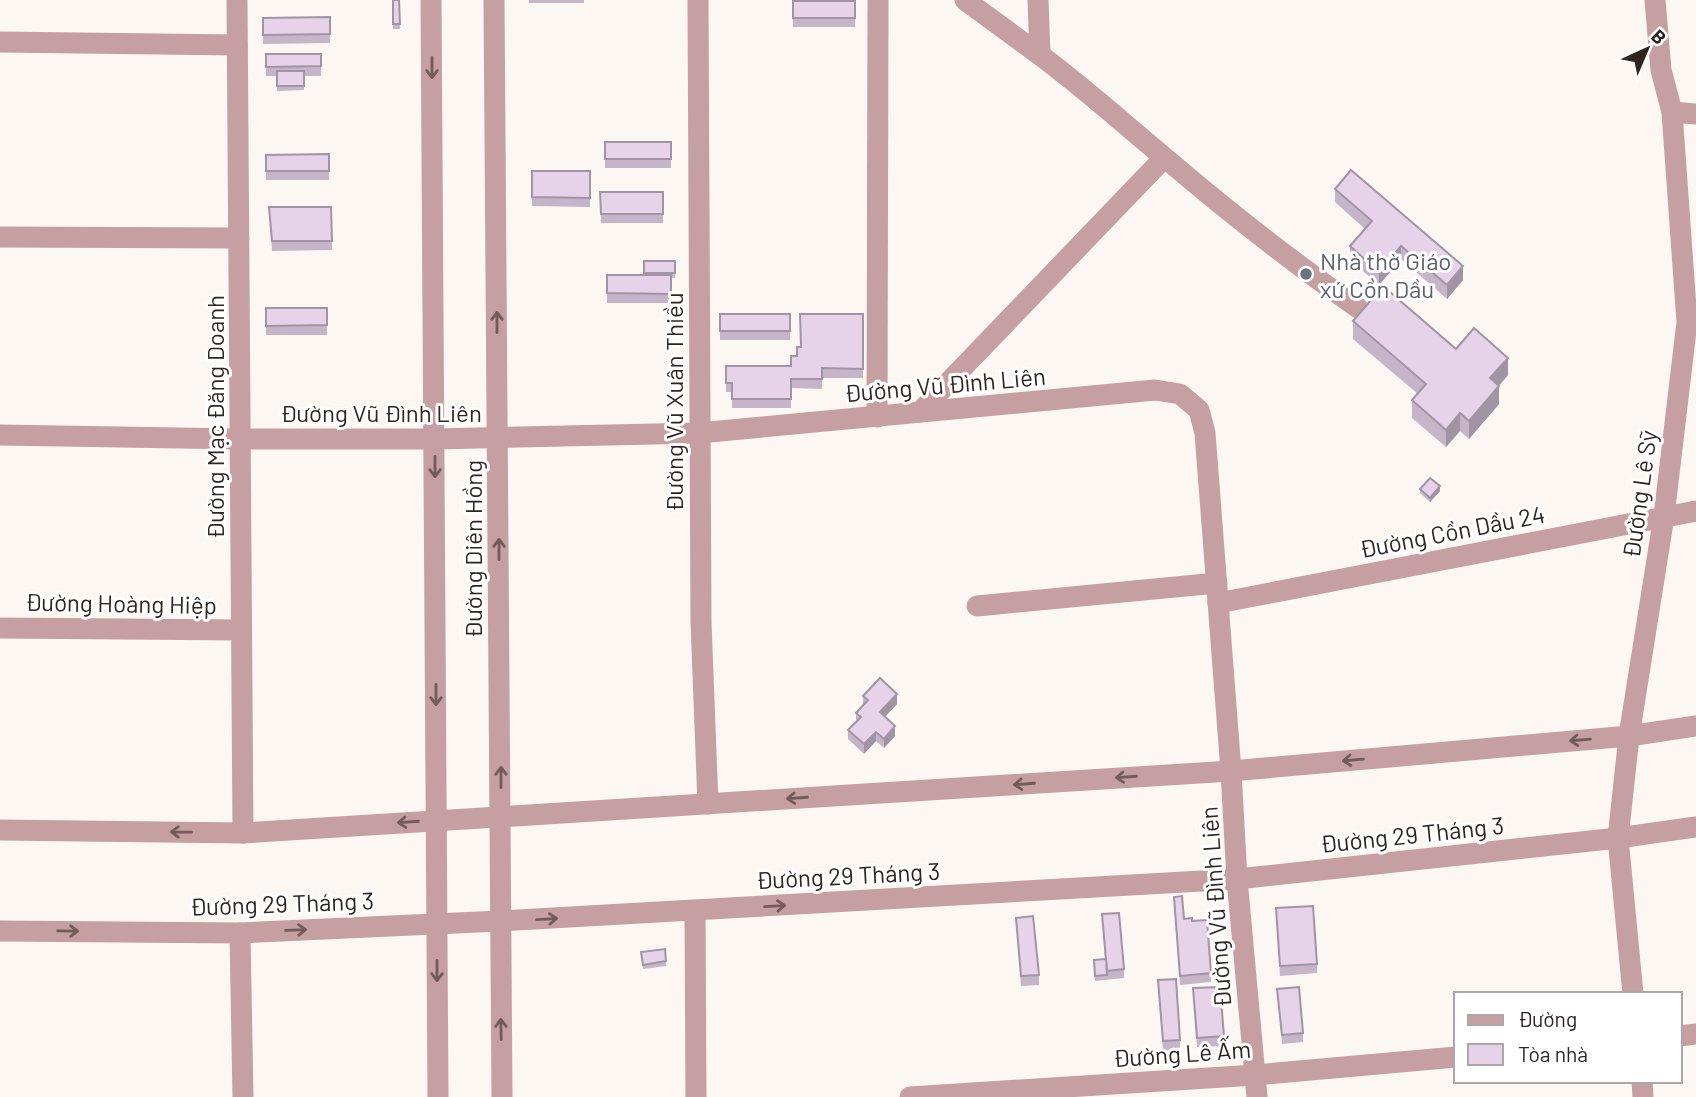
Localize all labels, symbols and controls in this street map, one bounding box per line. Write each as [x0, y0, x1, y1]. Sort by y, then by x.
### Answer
north arrow [1612, 14, 1682, 84]
text: B [1647, 24, 1671, 49]
one-way arrow [425, 56, 439, 79]
place label: Nhà thờ Giáo xứ Cồn Dầu [1320, 246, 1451, 303]
marker: Nhà thờ Giáo xứ Cồn Dầu [1298, 266, 1314, 282]
street label: Đường Vũ Xuân Thiều [659, 292, 688, 512]
street label: Đường Mạc Đăng Doanh [200, 295, 229, 539]
one-way arrow [490, 311, 504, 334]
street label: Đường Vũ Đình Liên [843, 361, 1047, 407]
street label: Đường Vũ Đình Liên [280, 398, 482, 427]
street label: Đường Lê Sỹ [1616, 428, 1662, 560]
one-way arrow [428, 455, 442, 478]
street label: Đường Diên Hồng [458, 460, 487, 638]
street label: Đường Cồn Dầu 24 [1357, 499, 1547, 563]
one-way arrow [492, 538, 506, 561]
street label: Đường Hoàng Hiệp [25, 587, 217, 619]
one-way arrow [429, 683, 443, 706]
one-way arrow [1569, 734, 1591, 747]
one-way arrow [1342, 754, 1365, 767]
one-way arrow [494, 766, 507, 789]
one-way arrow [1115, 771, 1138, 784]
one-way arrow [1013, 777, 1036, 790]
one-way arrow [786, 792, 809, 805]
street label: Đường Vũ Đình Liên [1193, 805, 1237, 1009]
street label: Đường 29 Tháng 3 [1319, 810, 1505, 858]
one-way arrow [398, 816, 420, 829]
one-way arrow [170, 825, 193, 839]
street label: Đường 29 Tháng 3 [755, 856, 941, 894]
street label: Đường 29 Tháng 3 [189, 885, 375, 921]
one-way arrow [763, 899, 785, 912]
one-way arrow [536, 912, 559, 925]
one-way arrow [56, 924, 79, 938]
one-way arrow [284, 924, 307, 937]
one-way arrow [431, 959, 444, 982]
legend [1454, 992, 1682, 1083]
text: Đường [1518, 1006, 1577, 1031]
one-way arrow [494, 1018, 508, 1041]
street label: Đường Lê Ấm [1112, 1034, 1252, 1072]
text: Tòa nhà [1518, 1041, 1588, 1066]

